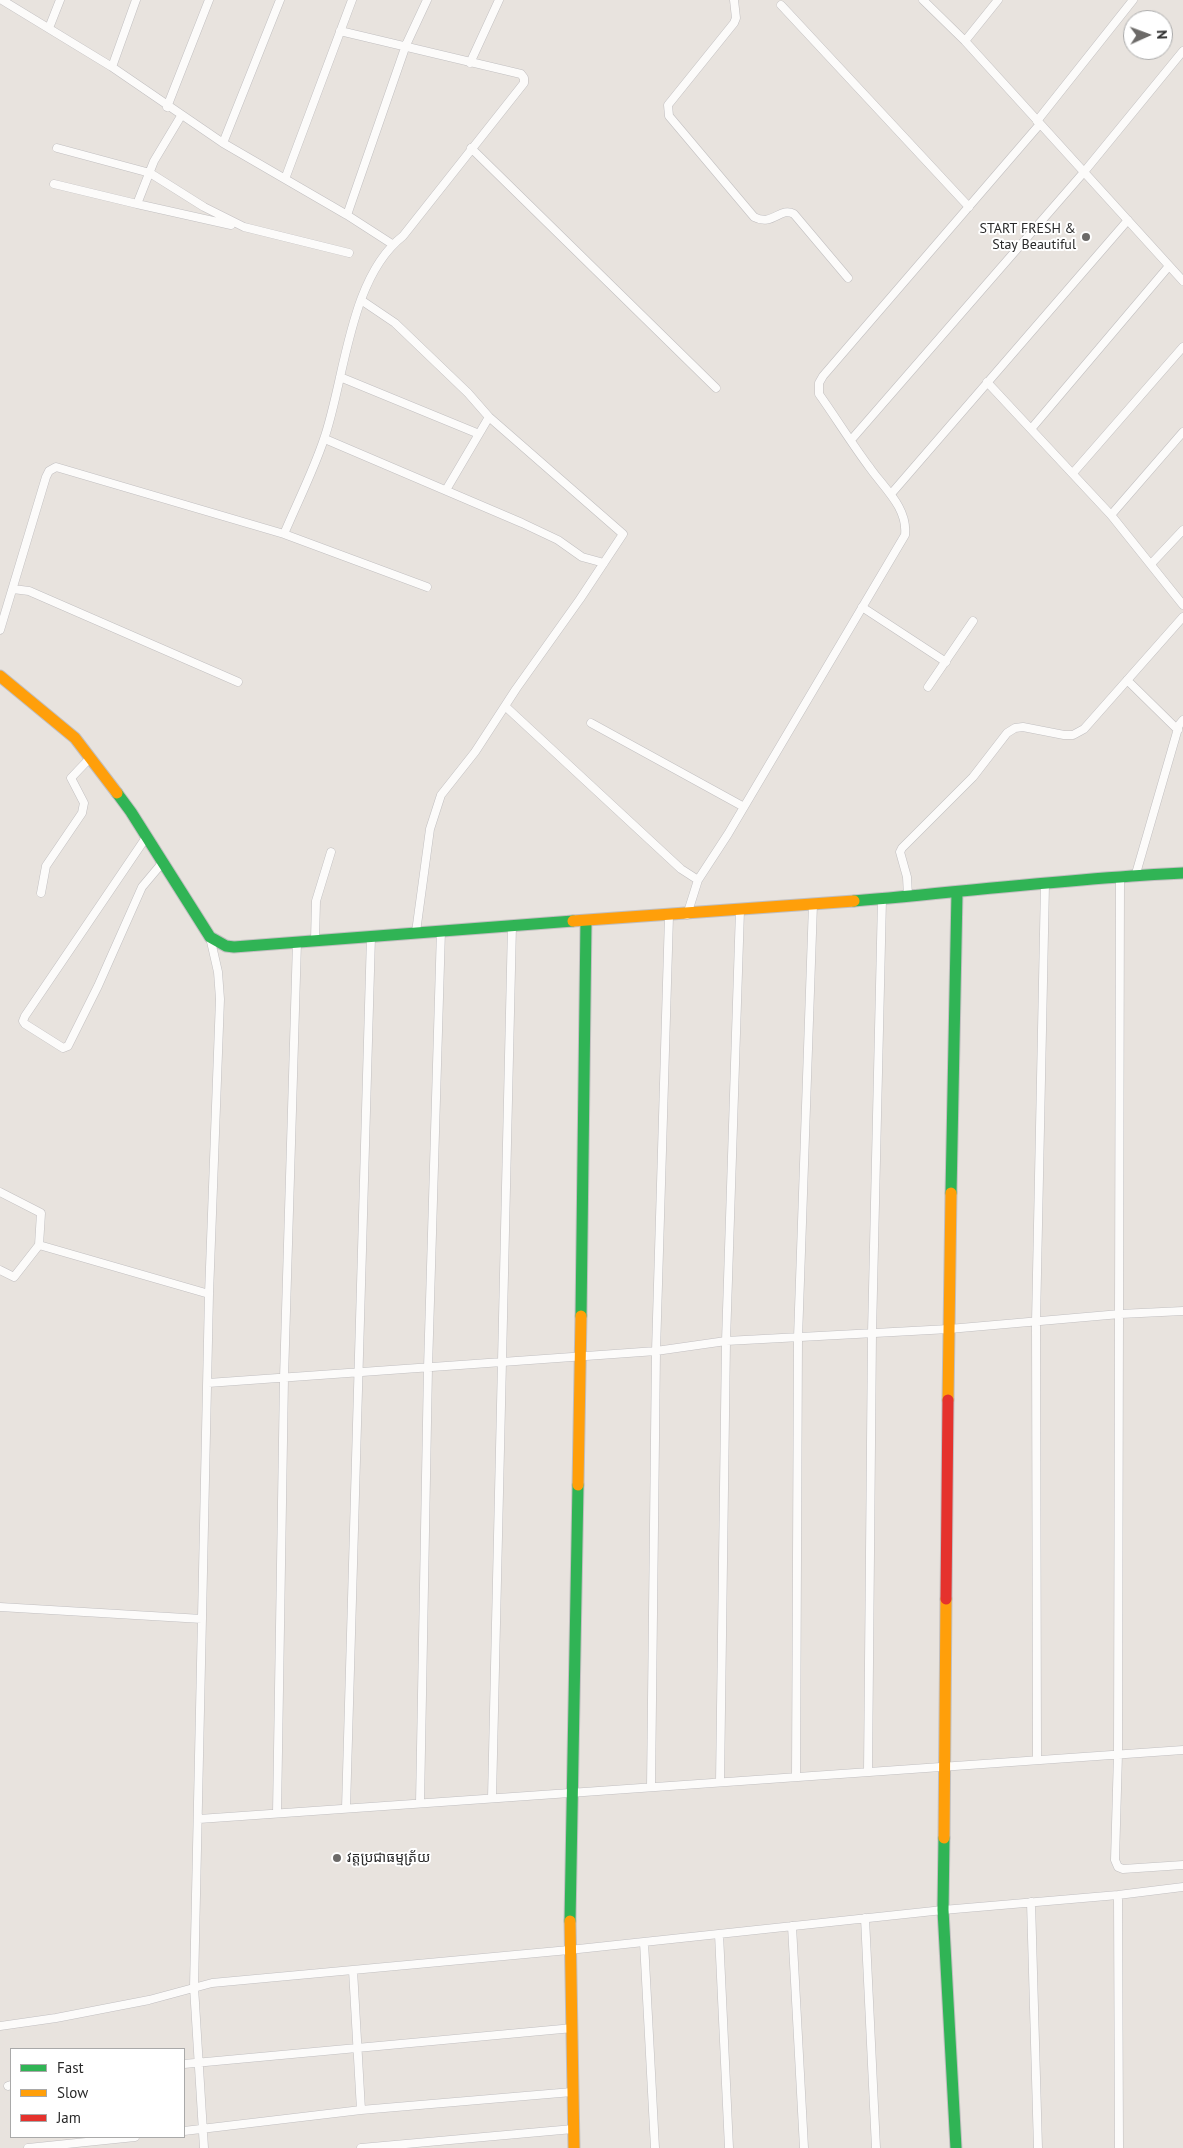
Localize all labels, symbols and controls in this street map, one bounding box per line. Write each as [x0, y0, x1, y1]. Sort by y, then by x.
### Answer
north arrow [1123, 10, 1173, 60]
text: N [1153, 30, 1171, 39]
place label: START FRESH & Stay Beautiful [980, 221, 1076, 253]
marker: START FRESH & Stay Beautiful [1080, 231, 1092, 243]
place label: វត្តប្រជាធម្មត្រ័យ [347, 1850, 430, 1866]
marker: វត្តប្រជាធម្មត្រ័យ [331, 1852, 343, 1864]
legend [10, 2048, 185, 2138]
text: Fast [57, 2058, 84, 2077]
text: Slow [57, 2083, 88, 2102]
text: Jam [57, 2108, 81, 2127]

